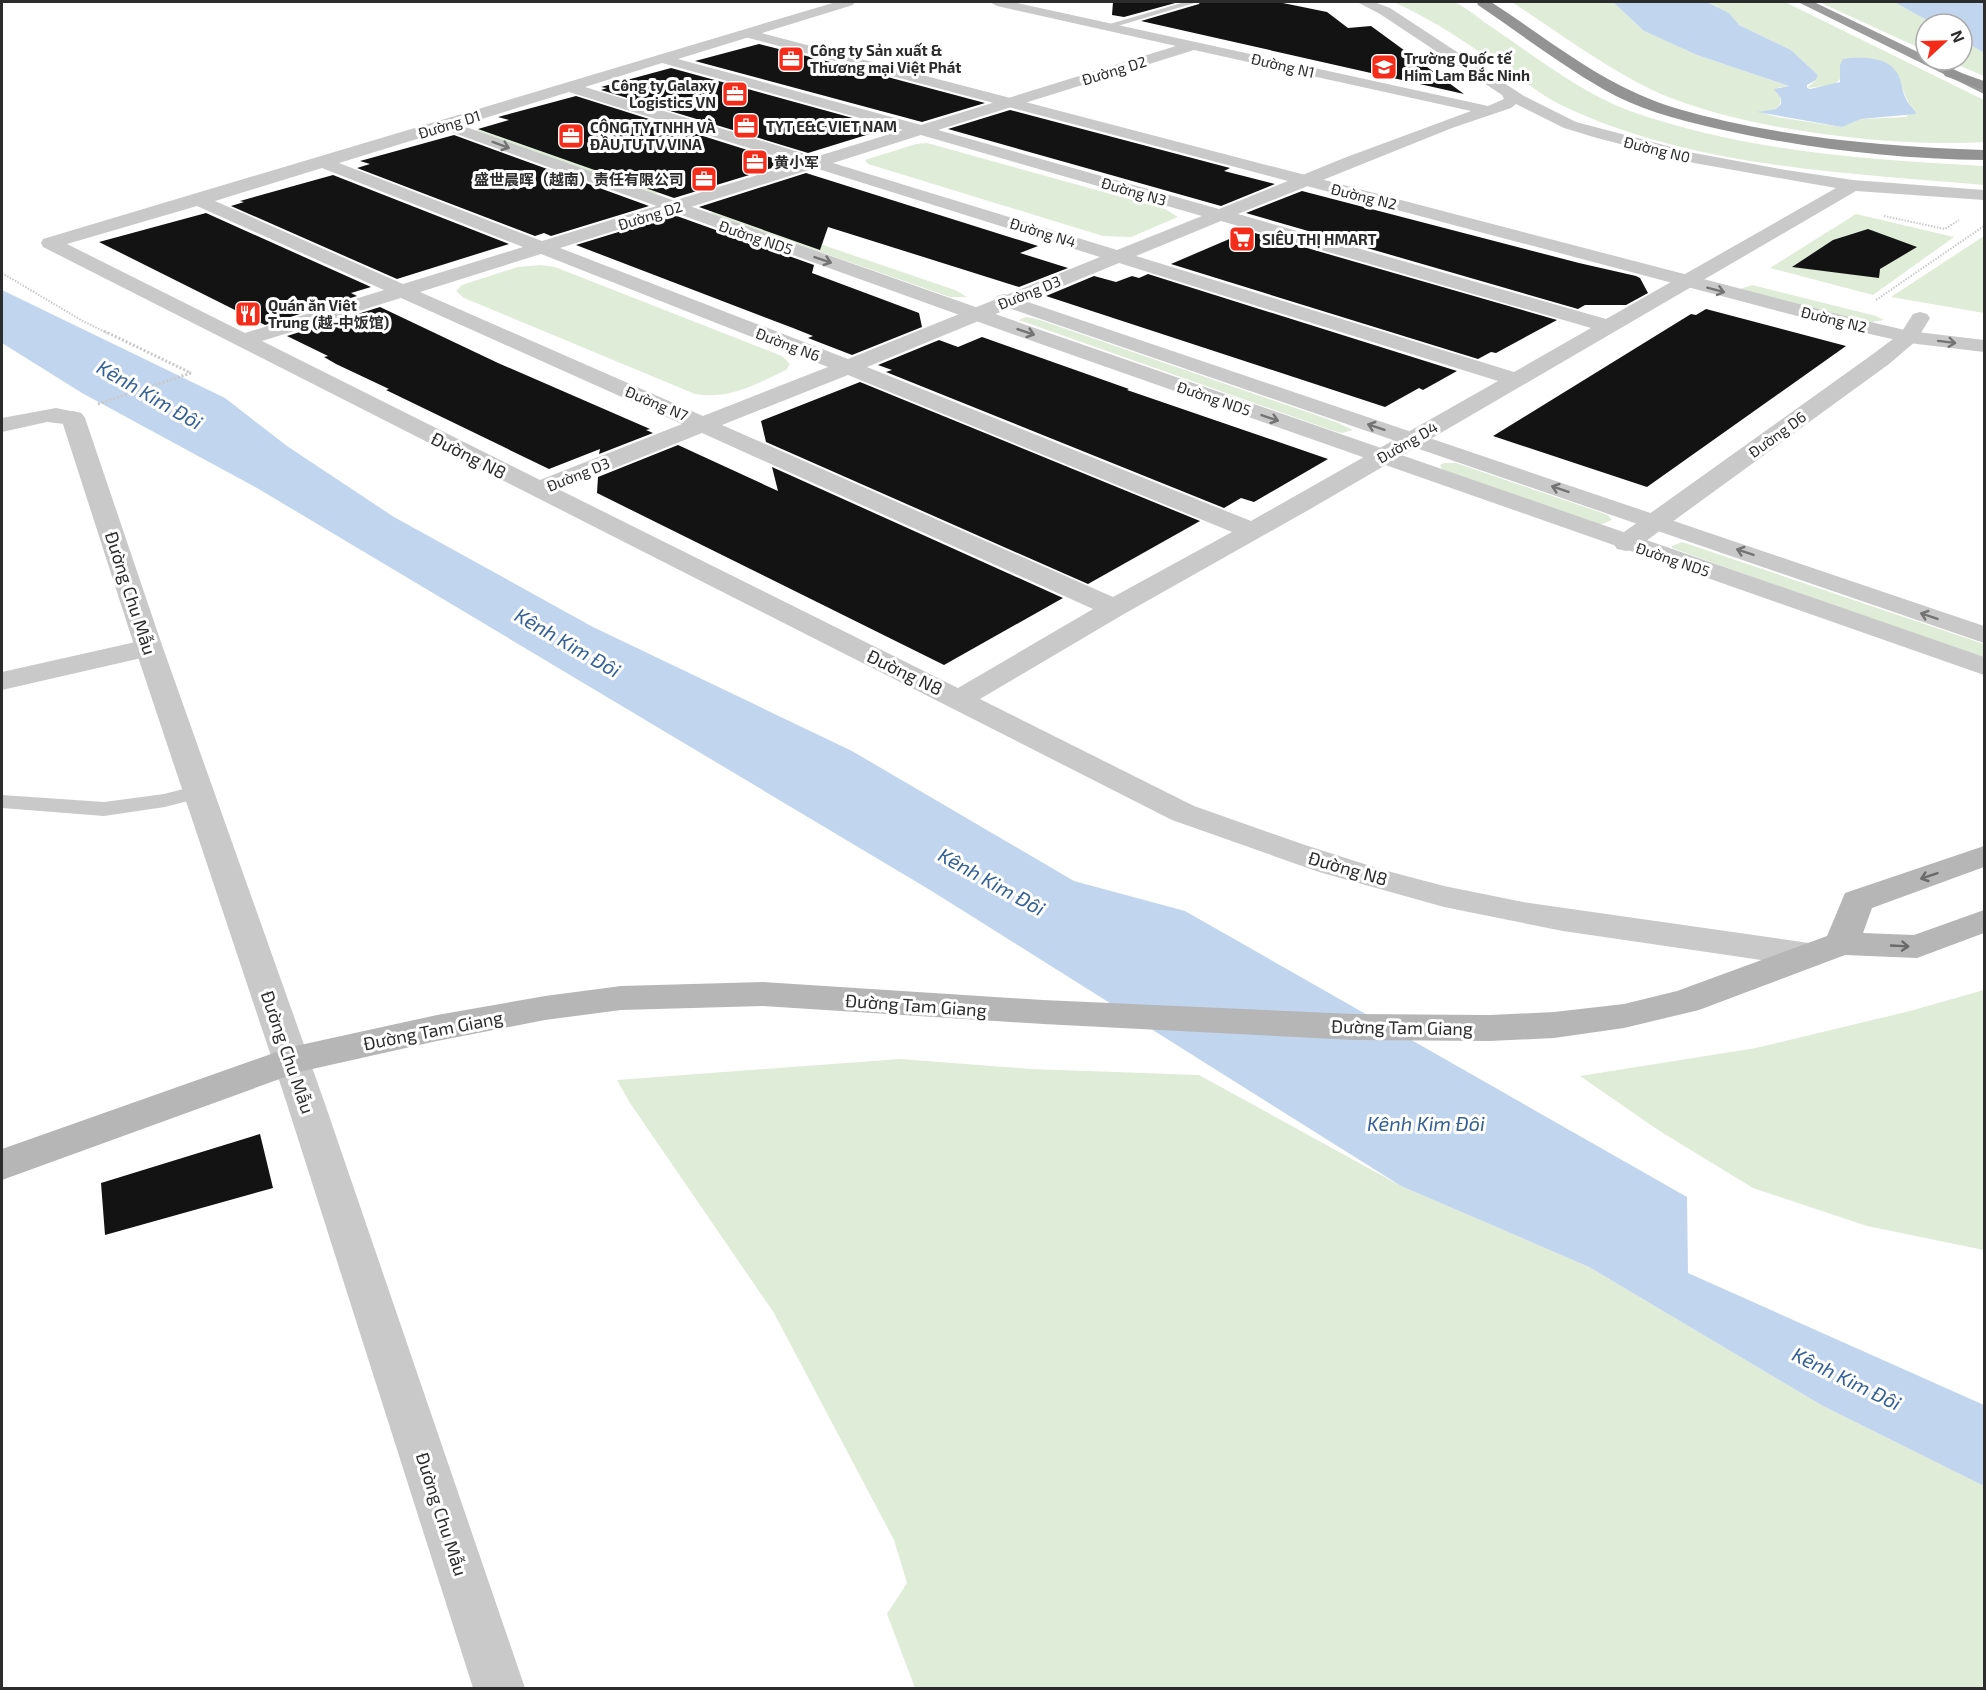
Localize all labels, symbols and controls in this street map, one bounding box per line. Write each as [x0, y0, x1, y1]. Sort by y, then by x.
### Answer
north arrow [1914, 12, 1974, 72]
text: N [1947, 27, 1969, 45]
place label: Công ty Sản xuất & Thương mại Việt Phát [810, 41, 962, 76]
office icon: Công ty Sản xuất & Thương mại Việt Phát [776, 44, 806, 74]
street label: Đường N1 [1249, 49, 1317, 81]
place label: Trường Quốc tế Him Lam Bắc Ninh [1404, 49, 1530, 84]
street label: Đường D2 [1080, 52, 1148, 88]
school or university icon: Trường Quốc tế Him Lam Bắc Ninh [1369, 52, 1399, 82]
place label: Công ty Galaxy Logistics VN [611, 76, 717, 111]
office icon: Công ty Galaxy Logistics VN [720, 79, 750, 109]
street label: Đường D1 [416, 106, 482, 142]
office icon: TYT E&C VIET NAM [731, 111, 761, 141]
place label: TYT E&C VIET NAM [766, 117, 897, 135]
place label: CÔNG TY TNHH VÀ ĐẦU TƯ TV VINA [590, 118, 716, 153]
office icon: CÔNG TY TNHH VÀ ĐẦU TƯ TV VINA [556, 121, 586, 151]
street label: Đường N0 [1622, 132, 1692, 166]
one-way arrow [491, 140, 510, 151]
office icon: 黄小军 [740, 147, 770, 177]
place label: 黄小军 [774, 153, 819, 171]
office icon: 盛世晨晖（越南）责任有限公司 [689, 164, 719, 194]
place label: 盛世晨晖（越南）责任有限公司 [474, 170, 684, 188]
street label: Đường N3 [1099, 173, 1169, 209]
street label: Đường N2 [1329, 179, 1399, 213]
street label: Đường D2 [616, 197, 684, 233]
street label: Đường N4 [1008, 213, 1078, 251]
street label: Đường ND5 [717, 216, 795, 258]
supermarket icon: SIÊU THỊ HMART [1227, 224, 1257, 254]
place label: SIÊU THỊ HMART [1262, 230, 1377, 248]
one-way arrow [813, 256, 832, 267]
street label: Đường D3 [995, 271, 1063, 313]
one-way arrow [1707, 284, 1726, 296]
place label: Quán ăn Việt Trung (越-中饭馆) [268, 296, 389, 331]
restaurant icon: Quán ăn Việt Trung (越-中饭馆) [233, 299, 263, 329]
street label: Đường N2 [1799, 302, 1869, 336]
street label: Đường N6 [753, 324, 823, 364]
one-way arrow [1017, 327, 1035, 338]
one-way arrow [1937, 337, 1957, 348]
water label: Kênh Kim Đôi [93, 354, 207, 434]
street label: Đường ND5 [1175, 377, 1253, 419]
street label: Đường N7 [623, 382, 691, 424]
street label: Đường D6 [1745, 407, 1809, 461]
one-way arrow [1260, 413, 1279, 424]
street label: Đường D4 [1373, 417, 1441, 467]
one-way arrow [1367, 420, 1386, 431]
street label: Đường N8 [428, 427, 510, 483]
street label: Đường D3 [544, 453, 612, 495]
one-way arrow [1551, 483, 1570, 494]
street label: Đường Chu Mẫu [101, 528, 161, 658]
street label: Đường ND5 [1634, 538, 1712, 580]
one-way arrow [1736, 546, 1755, 557]
water label: Kênh Kim Đôi [511, 602, 625, 682]
one-way arrow [1920, 609, 1939, 620]
street label: Đường N8 [864, 644, 946, 700]
water label: Kênh Kim Đôi [935, 842, 1049, 920]
street label: Đường N8 [1306, 846, 1390, 890]
one-way arrow [1920, 871, 1939, 882]
one-way arrow [1890, 941, 1910, 952]
street label: Đường Chu Mẫu [257, 988, 319, 1116]
street label: Đường Tam Giang [844, 989, 988, 1021]
street label: Đường Tam Giang [361, 1006, 505, 1054]
street label: Đường Tam Giang [1331, 1015, 1473, 1039]
water label: Kênh Kim Đôi [1367, 1111, 1485, 1135]
water label: Kênh Kim Đôi [1789, 1341, 1905, 1415]
street label: Đường Chu Mẫu [412, 1449, 472, 1579]

